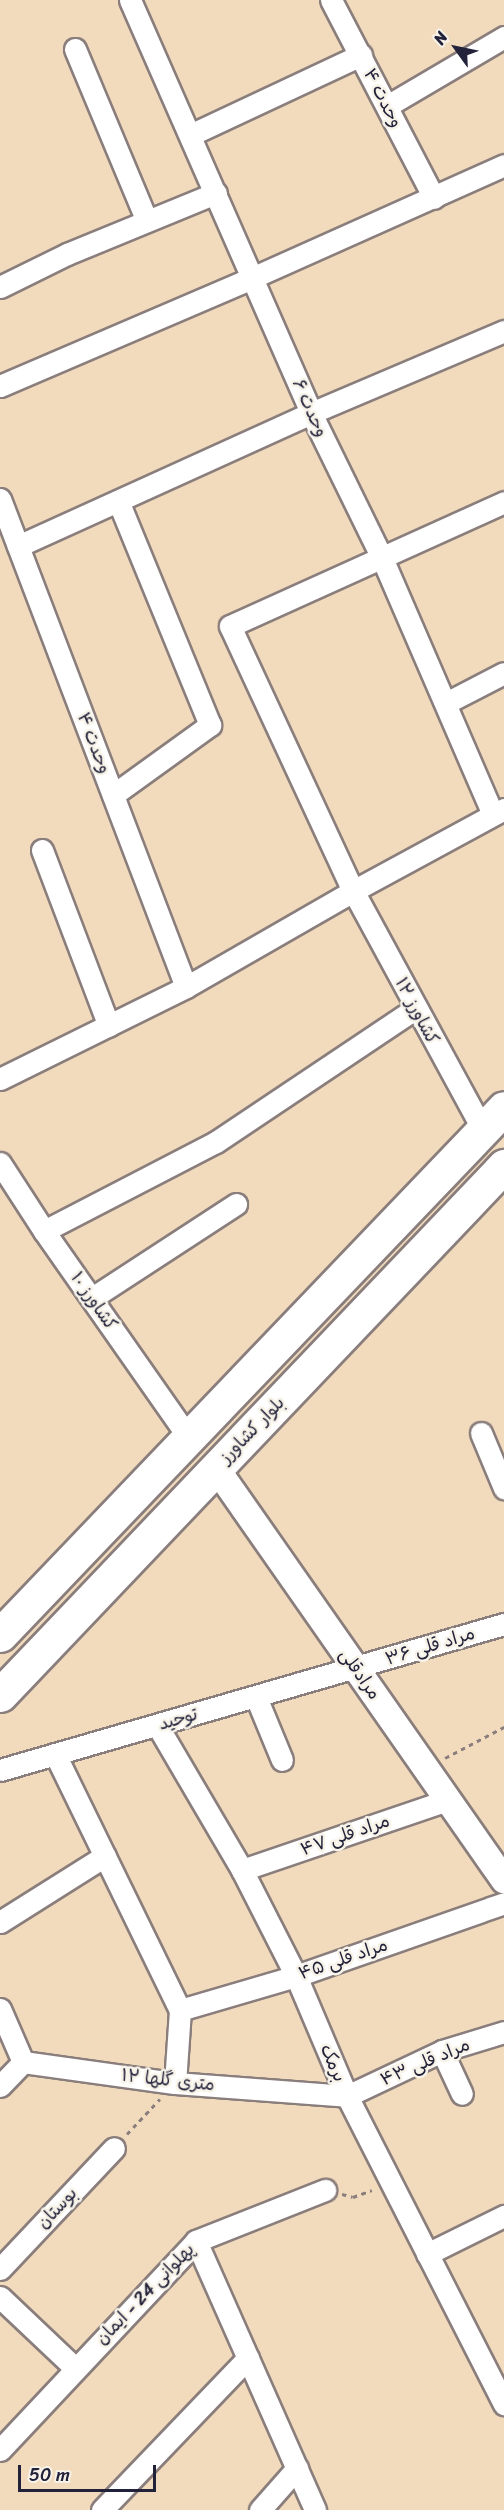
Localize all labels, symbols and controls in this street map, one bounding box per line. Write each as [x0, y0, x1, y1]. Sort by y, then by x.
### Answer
north arrow [426, 18, 486, 78]
text: N [425, 25, 456, 50]
street label: وحدت ۴ [359, 65, 407, 131]
street label: وحدت ۶ [288, 376, 332, 440]
street label: وحدت ۴ [72, 709, 116, 777]
street label: کشاورز ۱۲ [390, 974, 444, 1048]
street label: کشاورز ۱۰ [66, 1268, 122, 1334]
street label: بلوار کشاورز [215, 1392, 289, 1468]
street label: مراد قلی ۳۶ [383, 1622, 477, 1670]
street label: مرادقلی [335, 1644, 385, 1704]
street label: توحید [156, 1703, 200, 1735]
street label: مراد قلی ۴۷ [298, 1810, 392, 1860]
street label: مراد قلی ۴۵ [296, 1934, 390, 1984]
street label: مراد قلی ۴۳ [377, 2034, 473, 2090]
street label: برمک [315, 2041, 351, 2085]
street label: ۱۲ متری گلها [120, 2064, 216, 2096]
street label: بوستان [32, 2183, 82, 2233]
street label: پهلوانی 24 - ایمان [91, 2239, 199, 2349]
scale bar [21, 2453, 159, 2491]
text: 50 m [29, 2459, 70, 2491]

